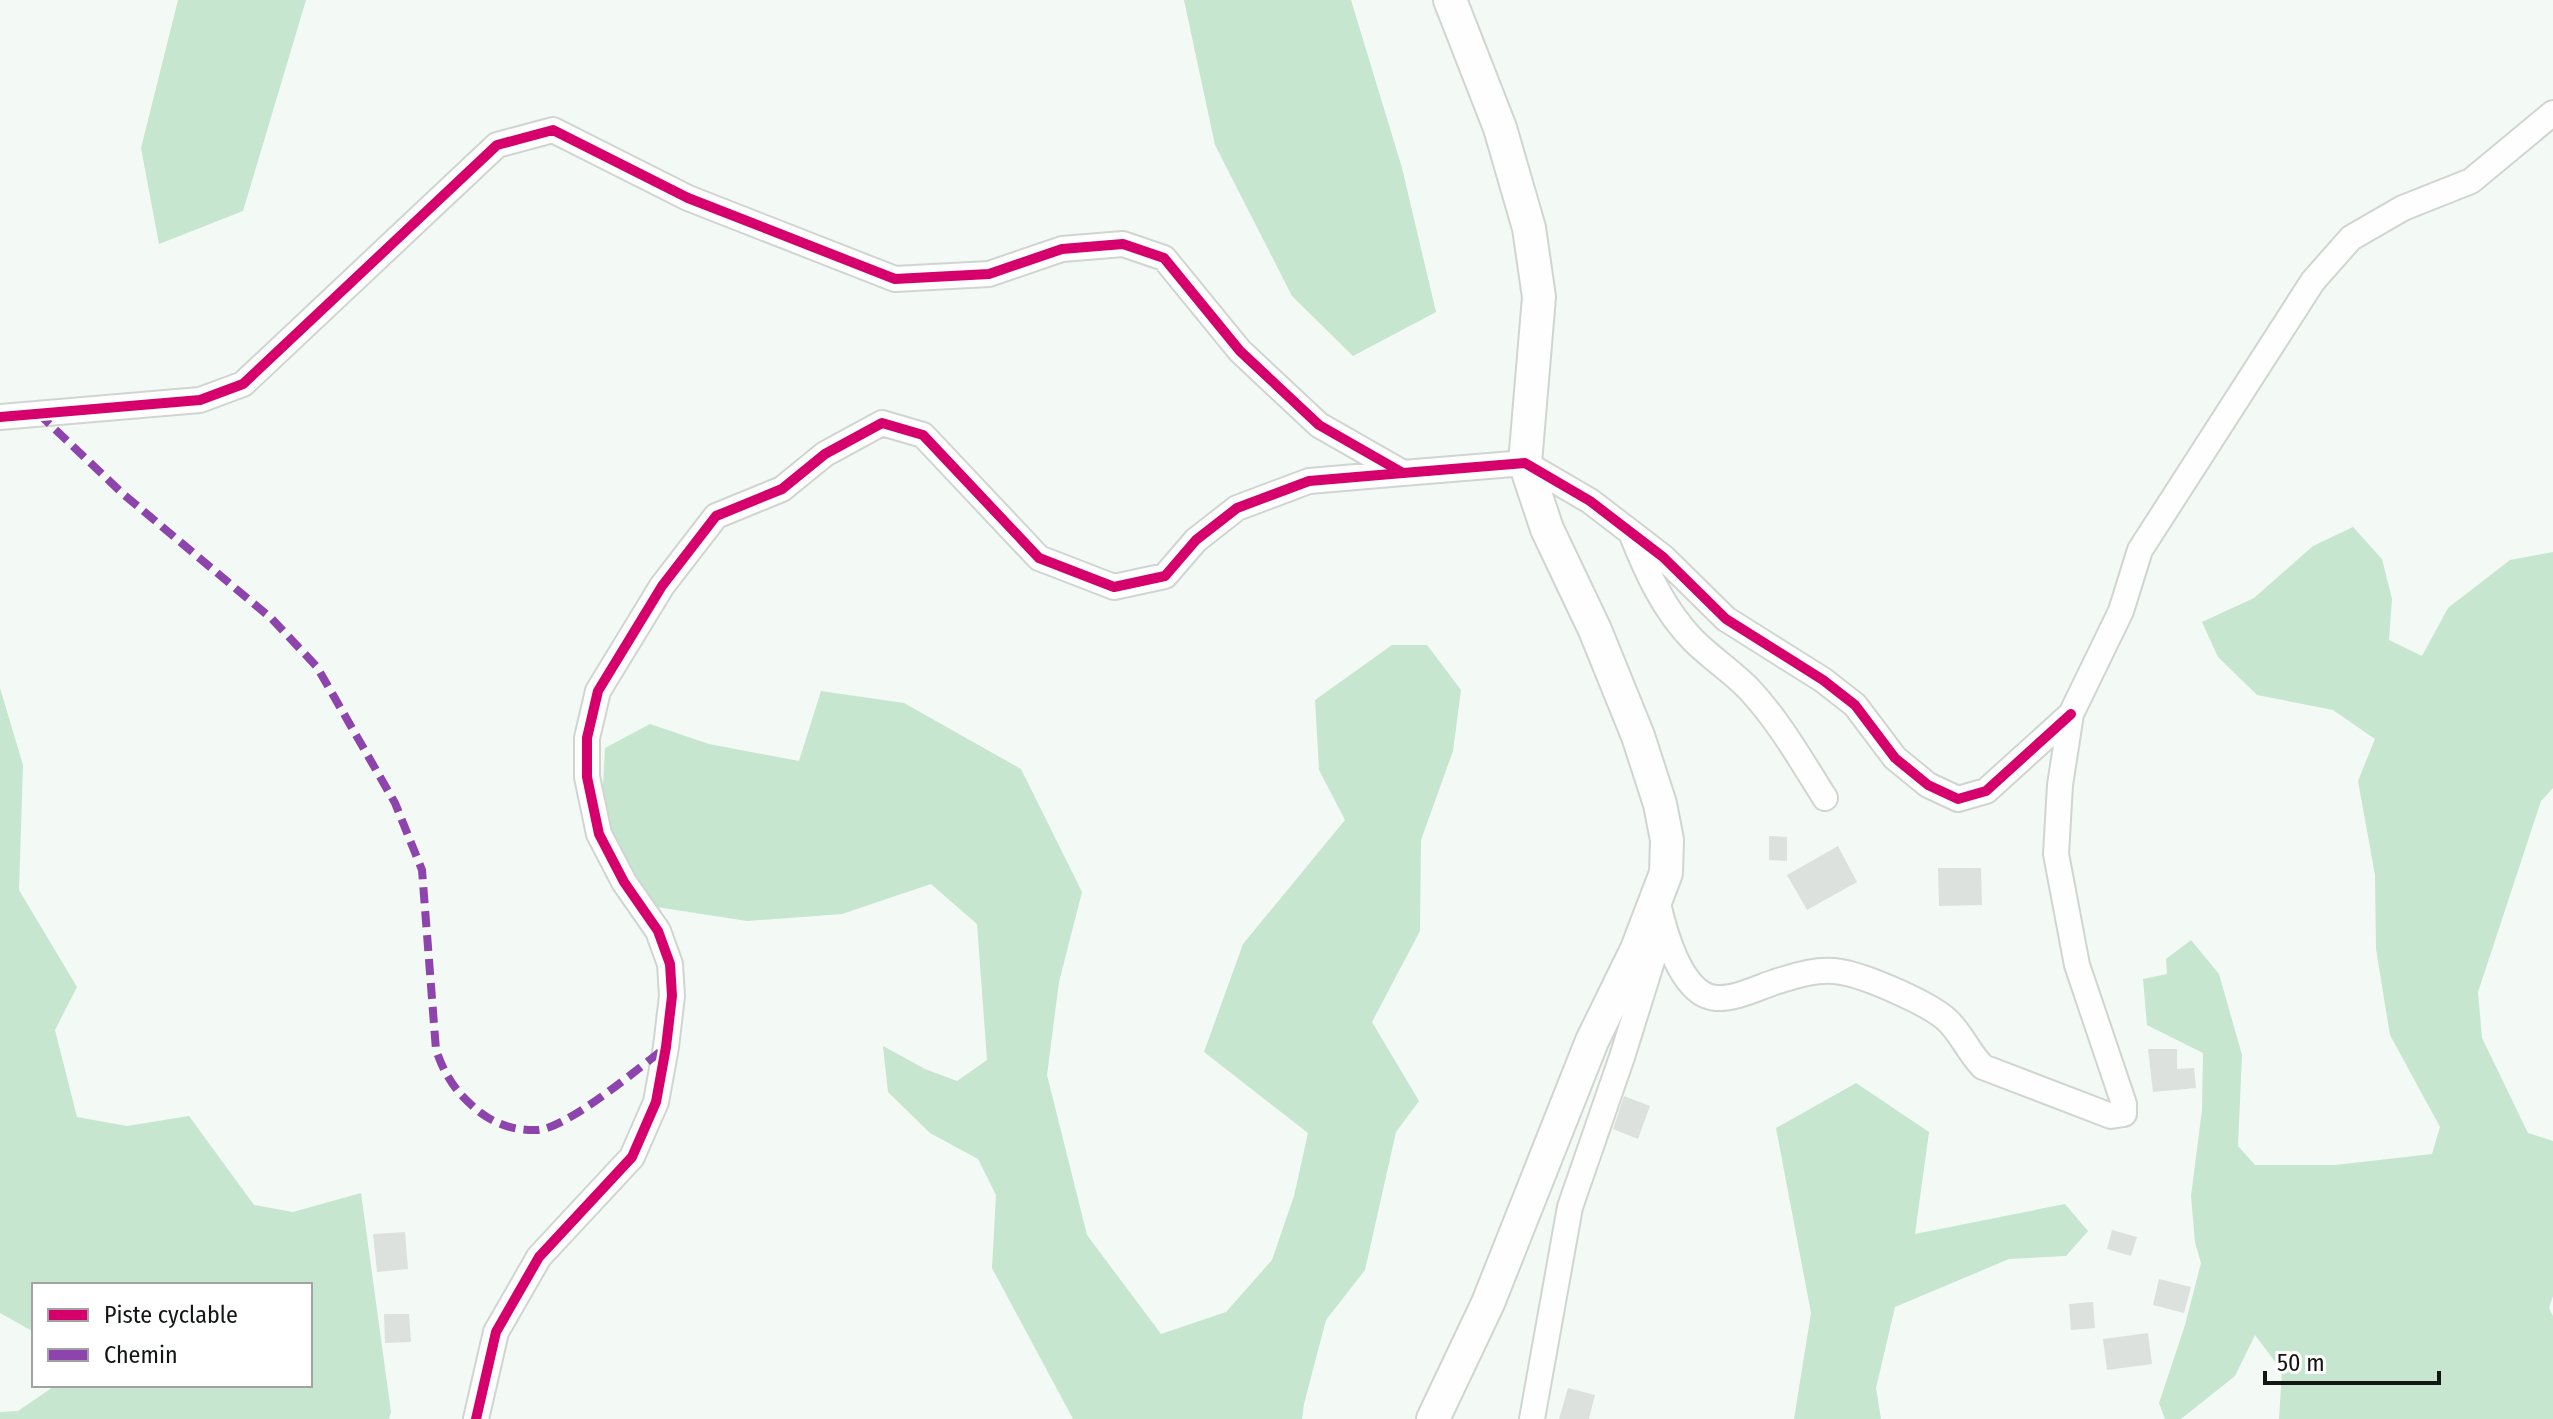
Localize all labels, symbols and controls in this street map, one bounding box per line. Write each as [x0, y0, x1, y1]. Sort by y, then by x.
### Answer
legend [32, 1283, 312, 1387]
text: Piste cyclable [104, 1301, 238, 1329]
scale bar [2265, 1335, 2439, 1385]
text: Chemin [104, 1341, 178, 1369]
text: 50 m [2277, 1349, 2325, 1377]

